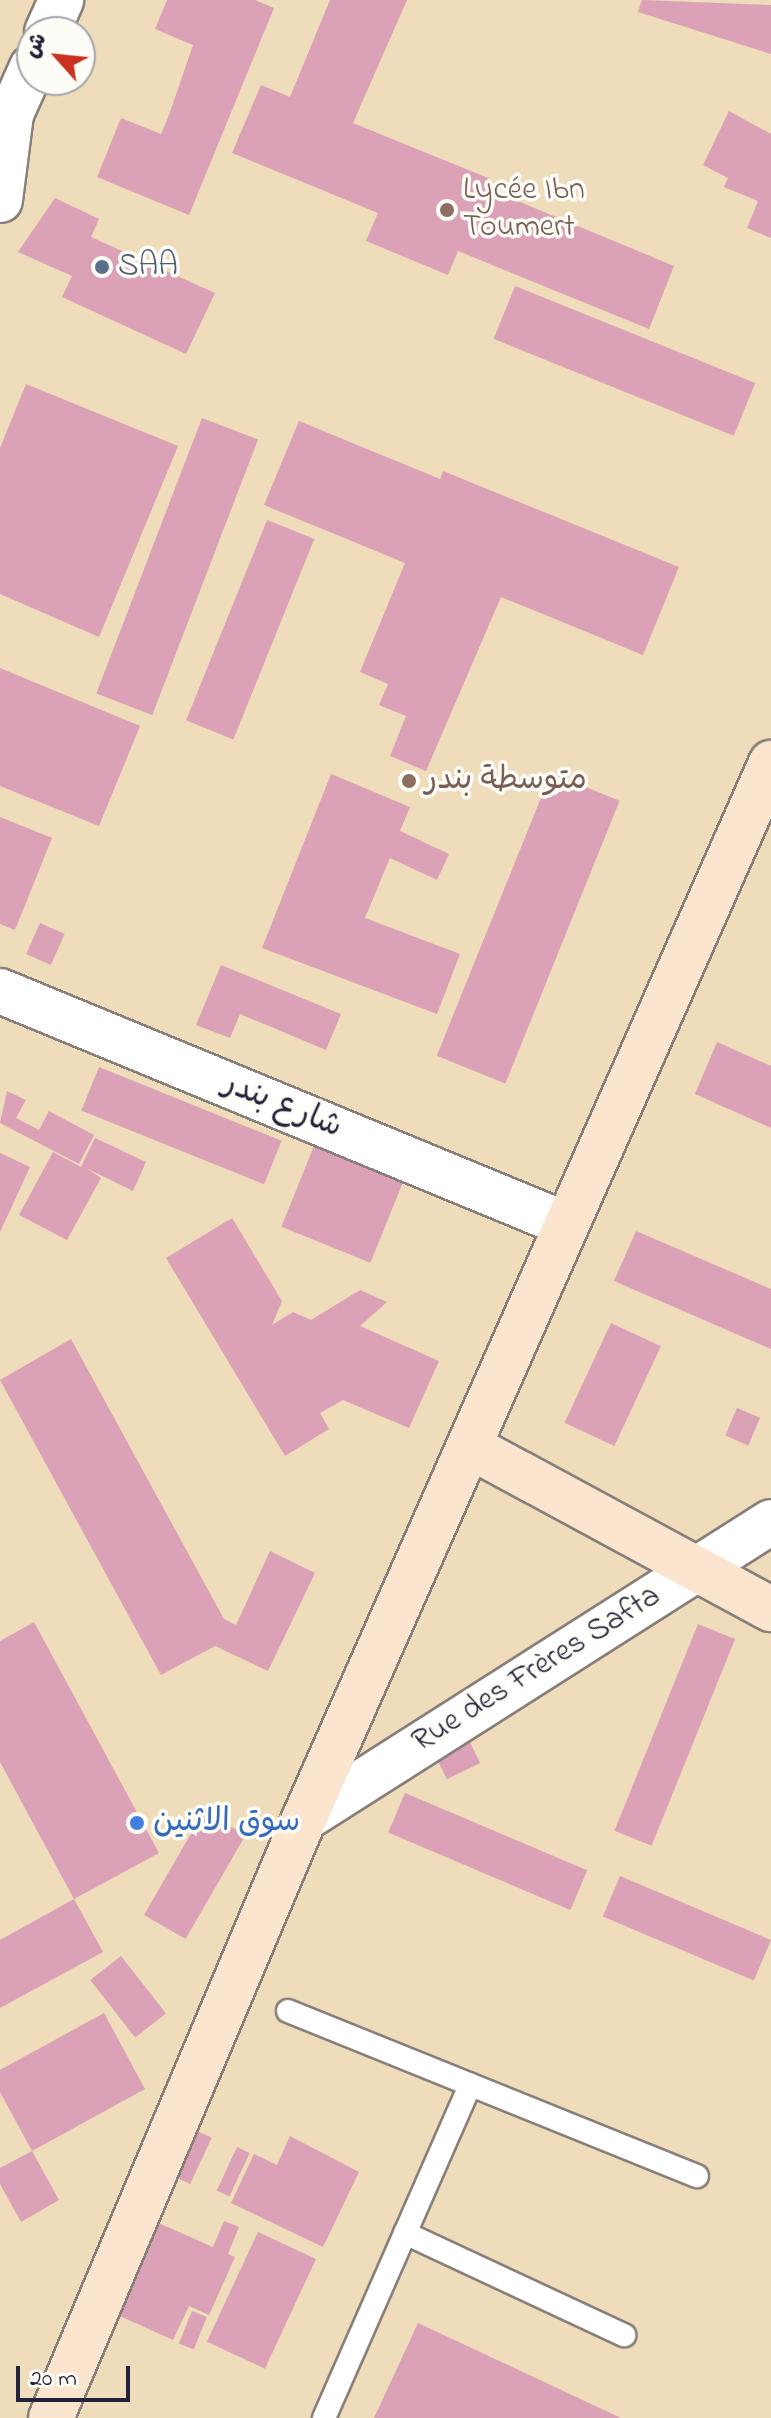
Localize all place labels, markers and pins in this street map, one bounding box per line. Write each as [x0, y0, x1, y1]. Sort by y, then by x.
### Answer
place label: Lycée Ibn Toumert [463, 173, 585, 248]
marker: Lycée Ibn Toumert [438, 201, 456, 219]
place label: SAA [118, 248, 178, 286]
marker: SAA [93, 258, 111, 276]
place label: متوسطة بندر [425, 762, 587, 800]
marker: متوسطة بندر [400, 772, 418, 790]
place label: ﺳﻮق اﻻﺛﻨﻴﻦ [153, 1804, 300, 1842]
marker: ﺳﻮق اﻻﺛﻨﻴﻦ [128, 1814, 146, 1832]

